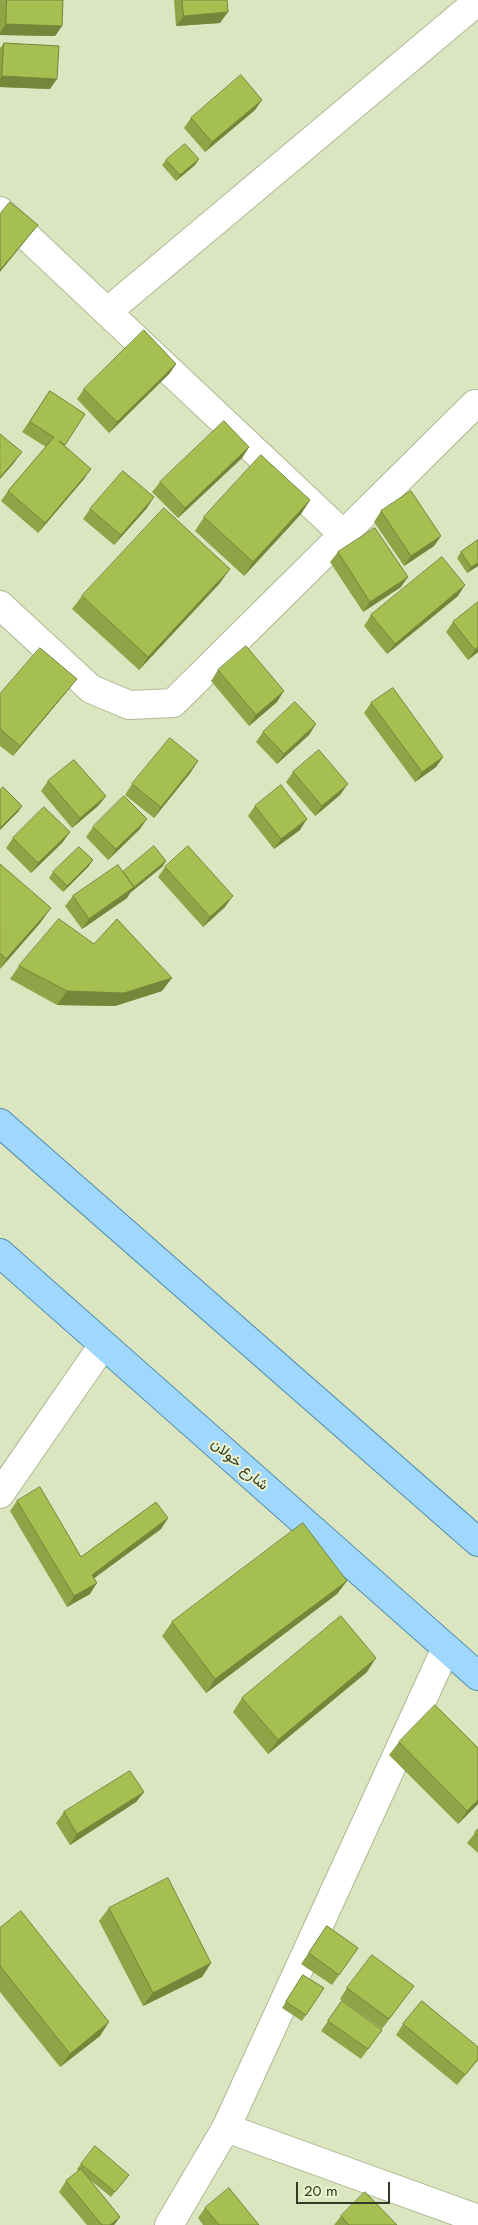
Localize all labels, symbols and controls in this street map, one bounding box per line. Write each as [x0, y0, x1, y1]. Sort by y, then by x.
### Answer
street label: شارع خولان [207, 1435, 271, 1495]
scale bar [298, 2172, 392, 2204]
text: 20 m [304, 2180, 338, 2202]

